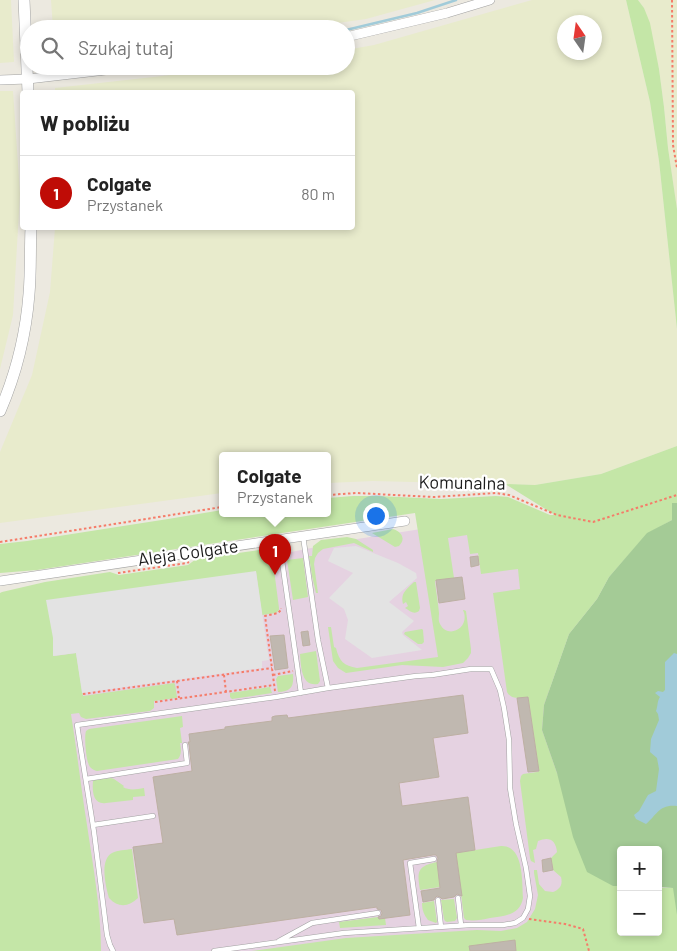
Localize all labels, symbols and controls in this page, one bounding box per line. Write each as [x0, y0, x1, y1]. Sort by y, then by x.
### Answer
north arrow [557, 15, 602, 60]
search box [20, 20, 355, 75]
icon: search [38, 34, 66, 62]
text: Szukaj tutaj [78, 36, 174, 59]
text: W pobliżu [40, 110, 130, 135]
text: Colgate [87, 172, 152, 195]
text: 1 [53, 184, 59, 203]
text: 80 m [301, 184, 335, 203]
text: Przystanek [87, 195, 163, 214]
popup [219, 452, 331, 517]
text: Colgate [237, 464, 302, 487]
street label: Komunalna [418, 470, 506, 494]
text: Przystanek [237, 487, 313, 506]
your location [363, 503, 389, 529]
street label: Aleja Colgate [136, 534, 240, 570]
pin: 1 [259, 534, 291, 575]
map controls [617, 846, 662, 936]
button: + [617, 846, 662, 891]
button: − [617, 891, 662, 936]

